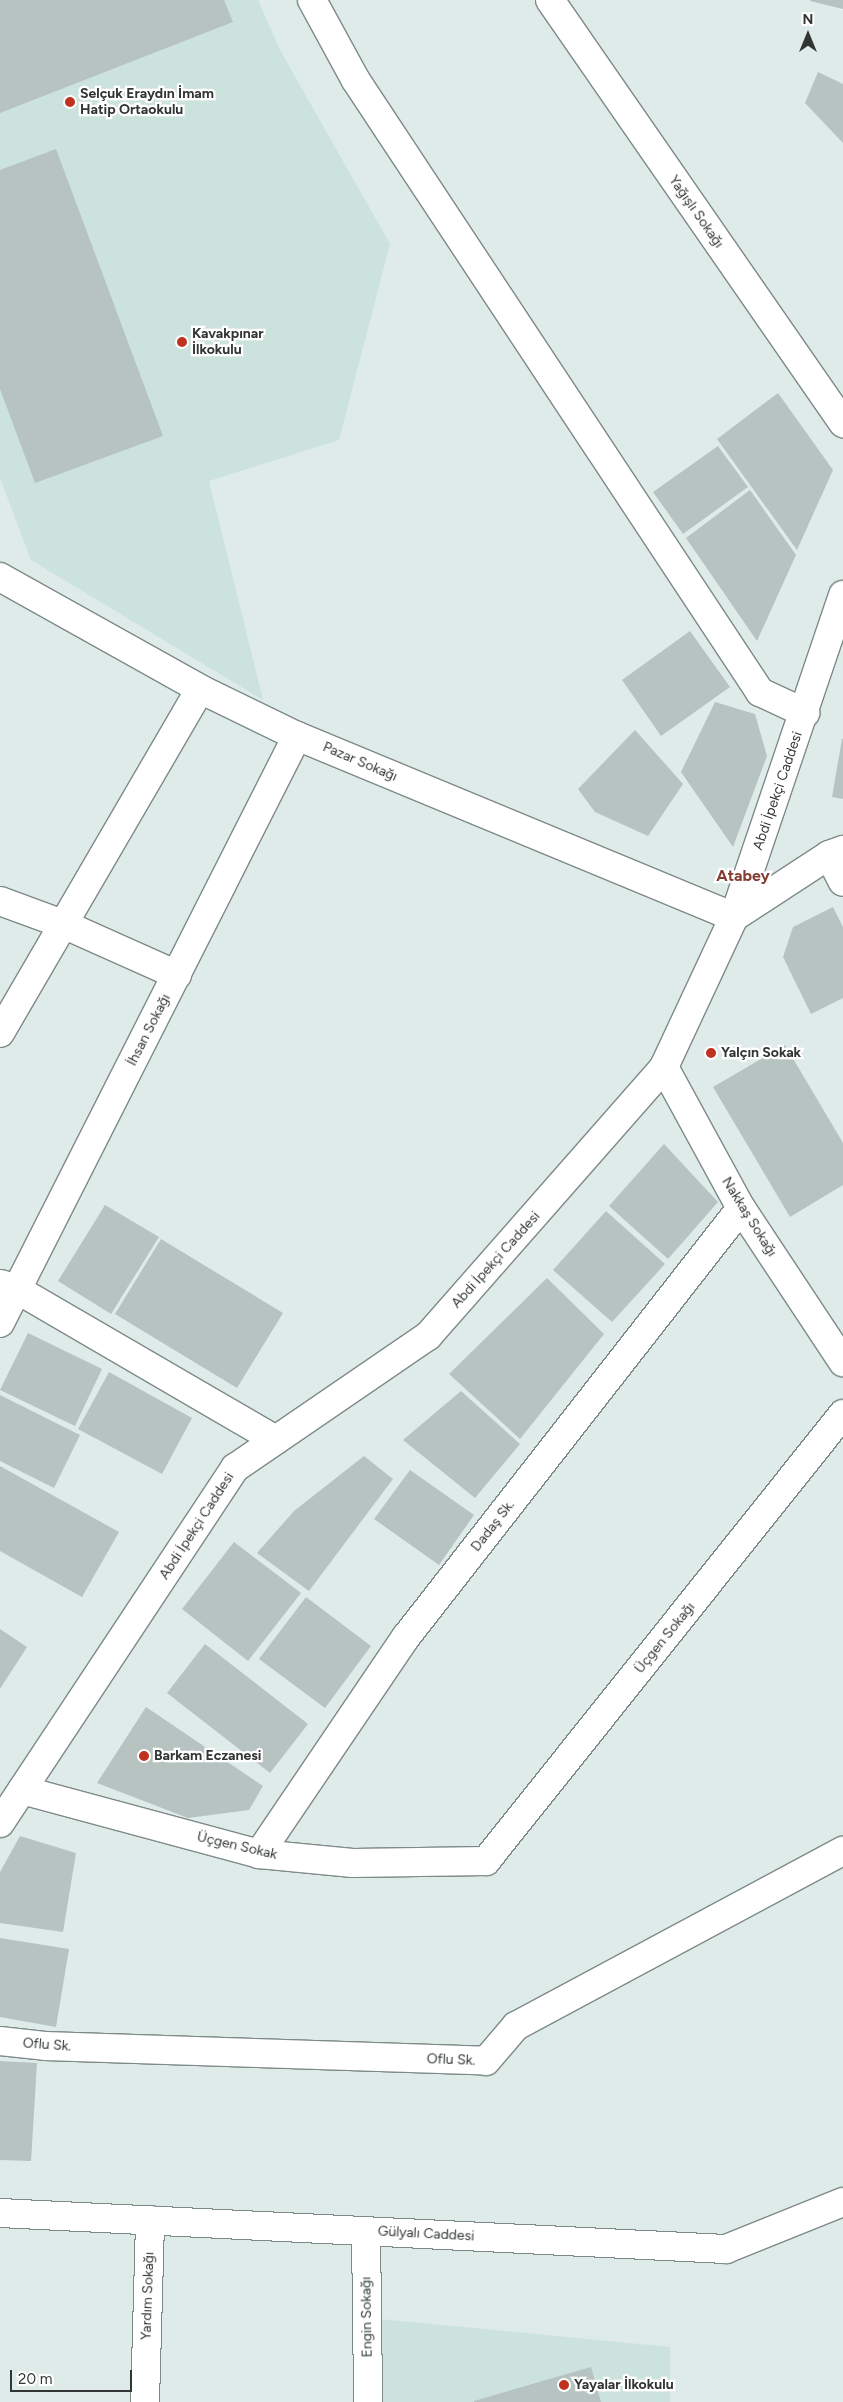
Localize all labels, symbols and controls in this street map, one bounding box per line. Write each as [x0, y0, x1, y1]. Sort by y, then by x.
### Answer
north arrow [783, 10, 833, 60]
text: N [803, 11, 813, 28]
place label: Selçuk Eraydın İmam Hatip Ortaokulu [80, 86, 214, 118]
marker: Selçuk Eraydın İmam Hatip Ortaokulu [64, 96, 76, 108]
street label: Yağışlı Sokağı [665, 173, 727, 251]
place label: Kavakpınar İlkokulu [192, 326, 264, 358]
marker: Kavakpınar İlkokulu [176, 336, 188, 348]
street label: Abdi İpekçi Caddesi [750, 730, 806, 852]
street label: Pazar Sokağı [320, 739, 400, 785]
district label: Atabey [716, 866, 770, 886]
street label: İhsan Sokağı [124, 991, 174, 1069]
place label: Yalçın Sokak [721, 1045, 801, 1061]
marker: Yalçın Sokak [705, 1047, 717, 1059]
street label: Nakkaş Sokağı [718, 1174, 780, 1260]
street label: Abdi İpekçi Caddesi [448, 1208, 544, 1312]
street label: Abdi İpekçi Caddesi [156, 1469, 238, 1583]
street label: Dadaş Sk. [468, 1497, 518, 1555]
street label: Üçgen Sokağı [631, 1599, 699, 1677]
place label: Barkam Eczanesi [154, 1748, 261, 1764]
marker: Barkam Eczanesi [138, 1750, 150, 1762]
street label: Üçgen Sokak [195, 1829, 279, 1863]
street label: Oflu Sk. [22, 2035, 72, 2055]
street label: Oflu Sk. [426, 2051, 476, 2069]
street label: Gülyalı Caddesi [377, 2223, 475, 2245]
street label: Yardım Sokağı [138, 2252, 158, 2340]
street label: Engin Sokağı [358, 2276, 376, 2358]
scale bar [12, 2360, 135, 2392]
text: 20 m [18, 2370, 52, 2388]
place label: Yayalar İlkokulu [574, 2377, 674, 2393]
marker: Yayalar İlkokulu [558, 2379, 570, 2391]

